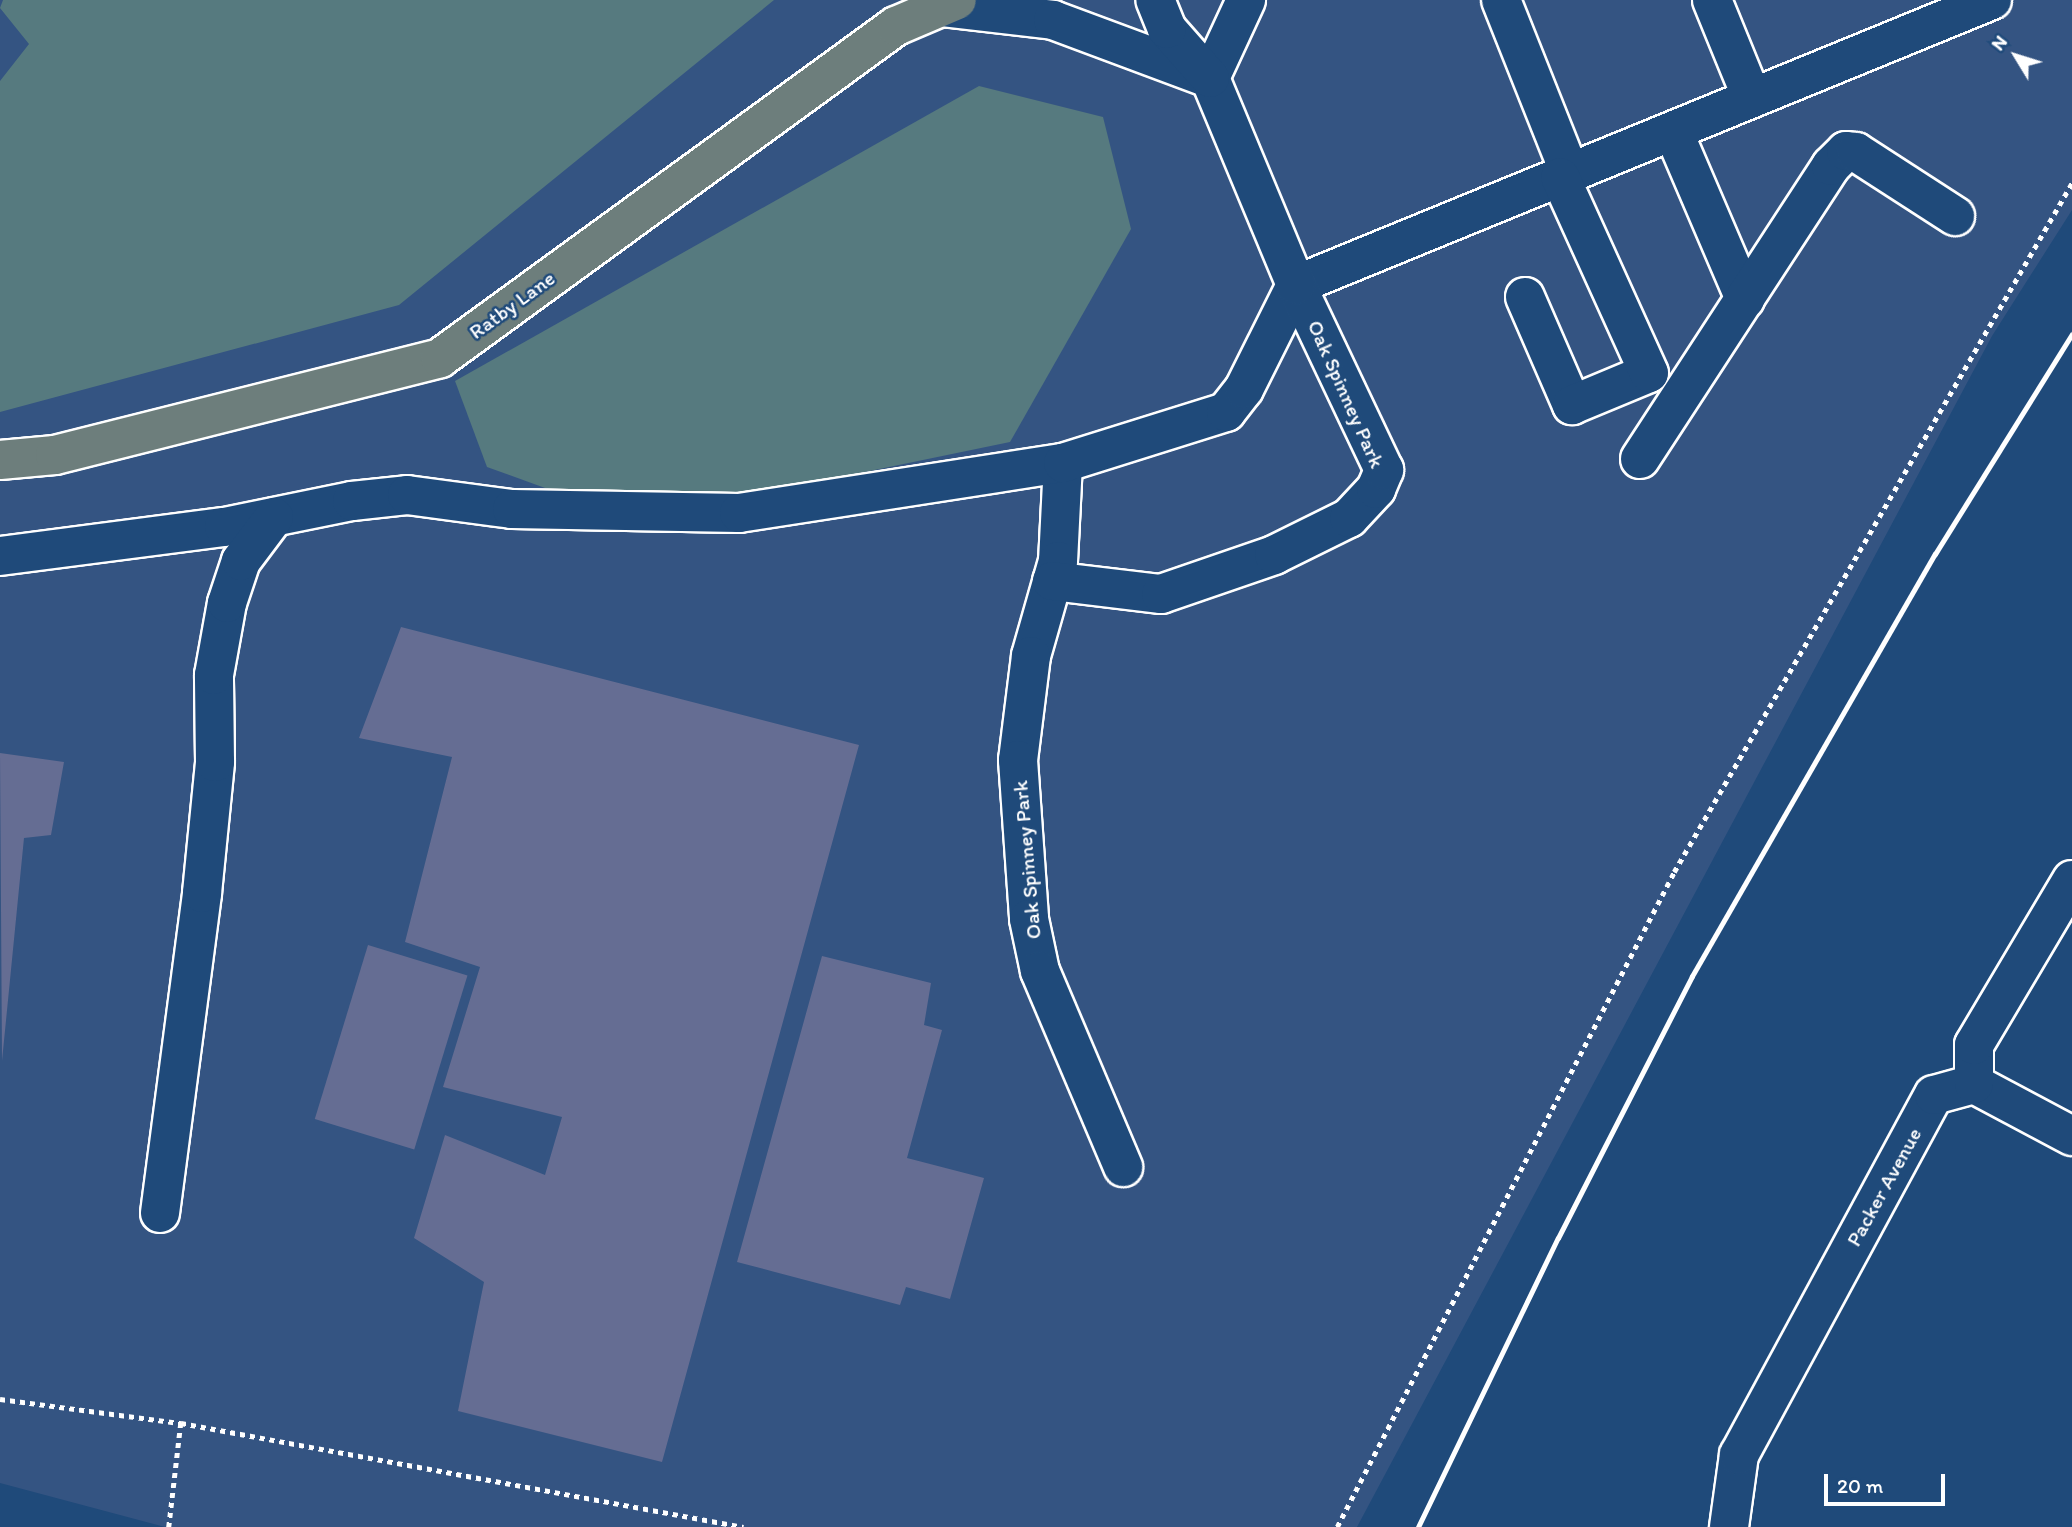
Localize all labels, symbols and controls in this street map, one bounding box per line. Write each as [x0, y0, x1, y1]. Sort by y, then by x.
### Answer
north arrow [1981, 21, 2051, 91]
text: N [1986, 31, 2012, 55]
street label: Ratby Lane [464, 265, 560, 345]
street label: Oak Spinney Park [1302, 316, 1390, 472]
street label: Oak Spinney Park [1008, 780, 1046, 940]
street label: Packer Avenue [1841, 1123, 1927, 1251]
scale bar [1827, 1460, 1948, 1504]
text: 20 m [1837, 1473, 1883, 1498]

